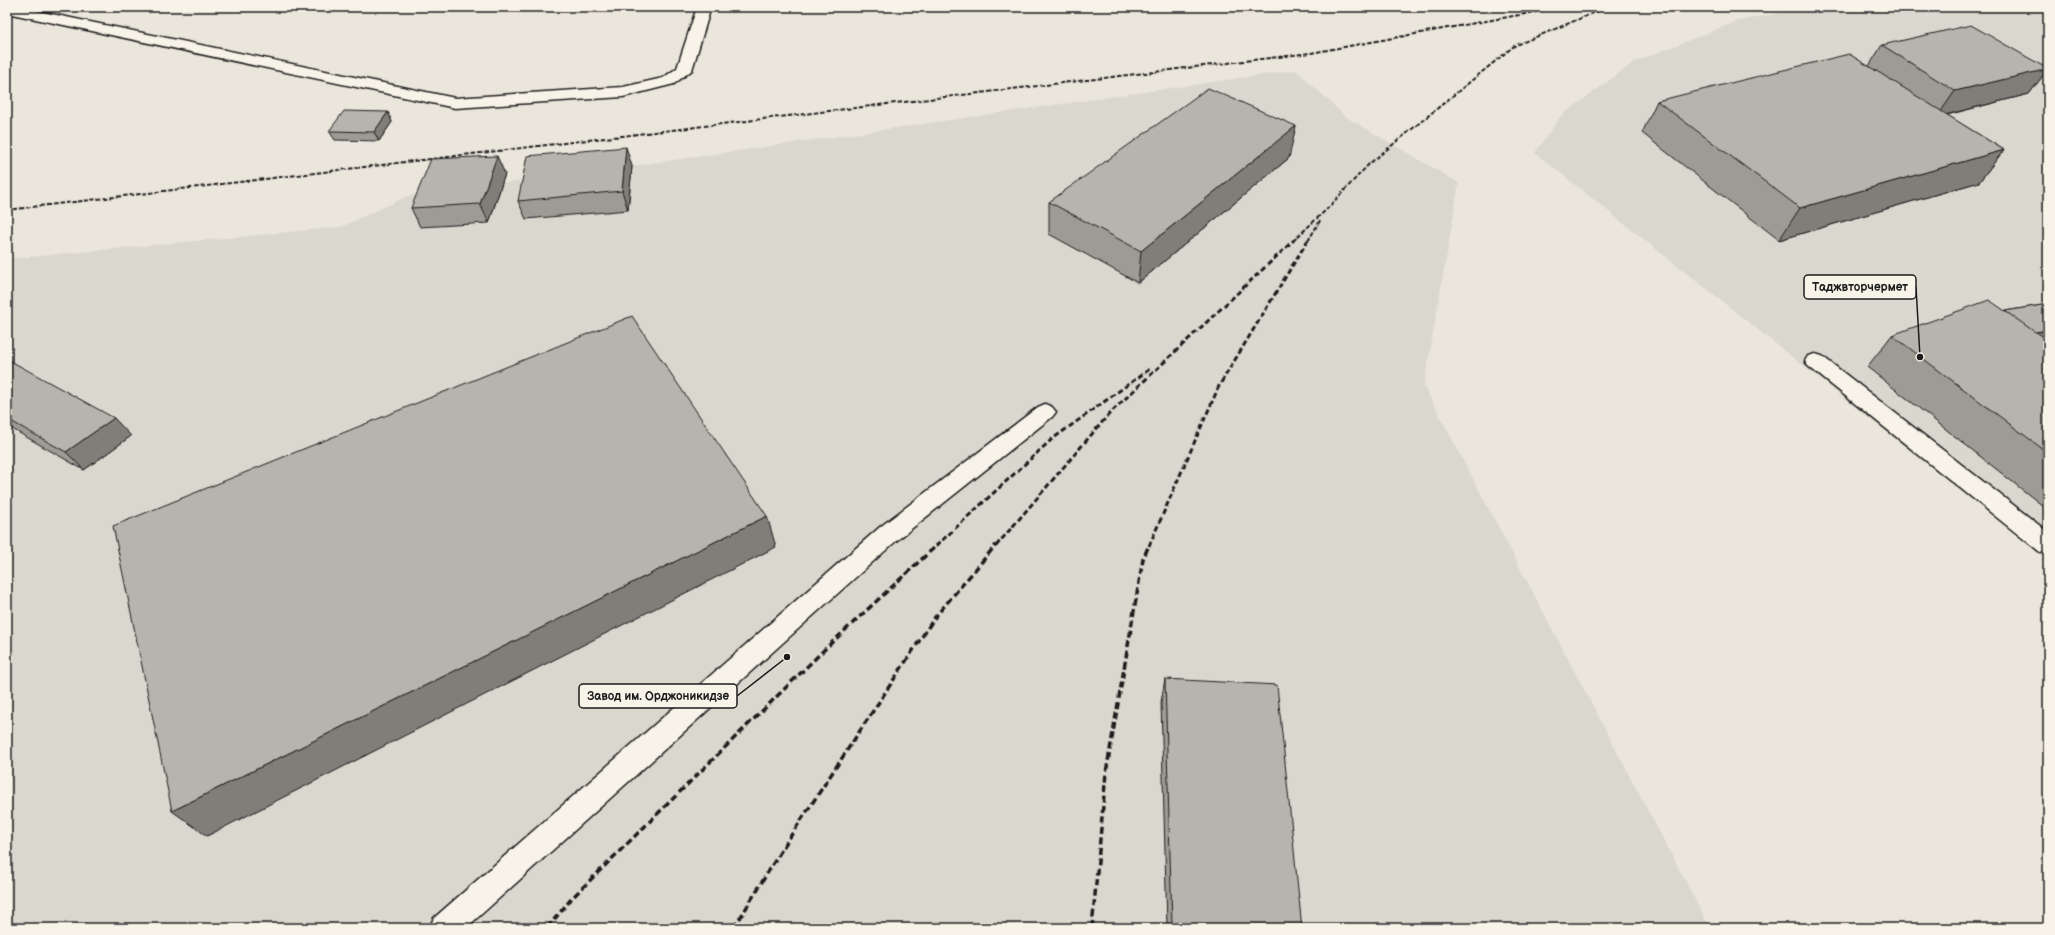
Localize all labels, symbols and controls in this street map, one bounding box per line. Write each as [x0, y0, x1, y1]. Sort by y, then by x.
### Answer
callout: Таджвторчермет [1804, 275, 1916, 299]
text: Таджвторчермет [1812, 280, 1908, 295]
callout: Завод им. Орджоникидзе [579, 684, 737, 708]
text: Завод им. Орджоникидзе [587, 689, 729, 704]

